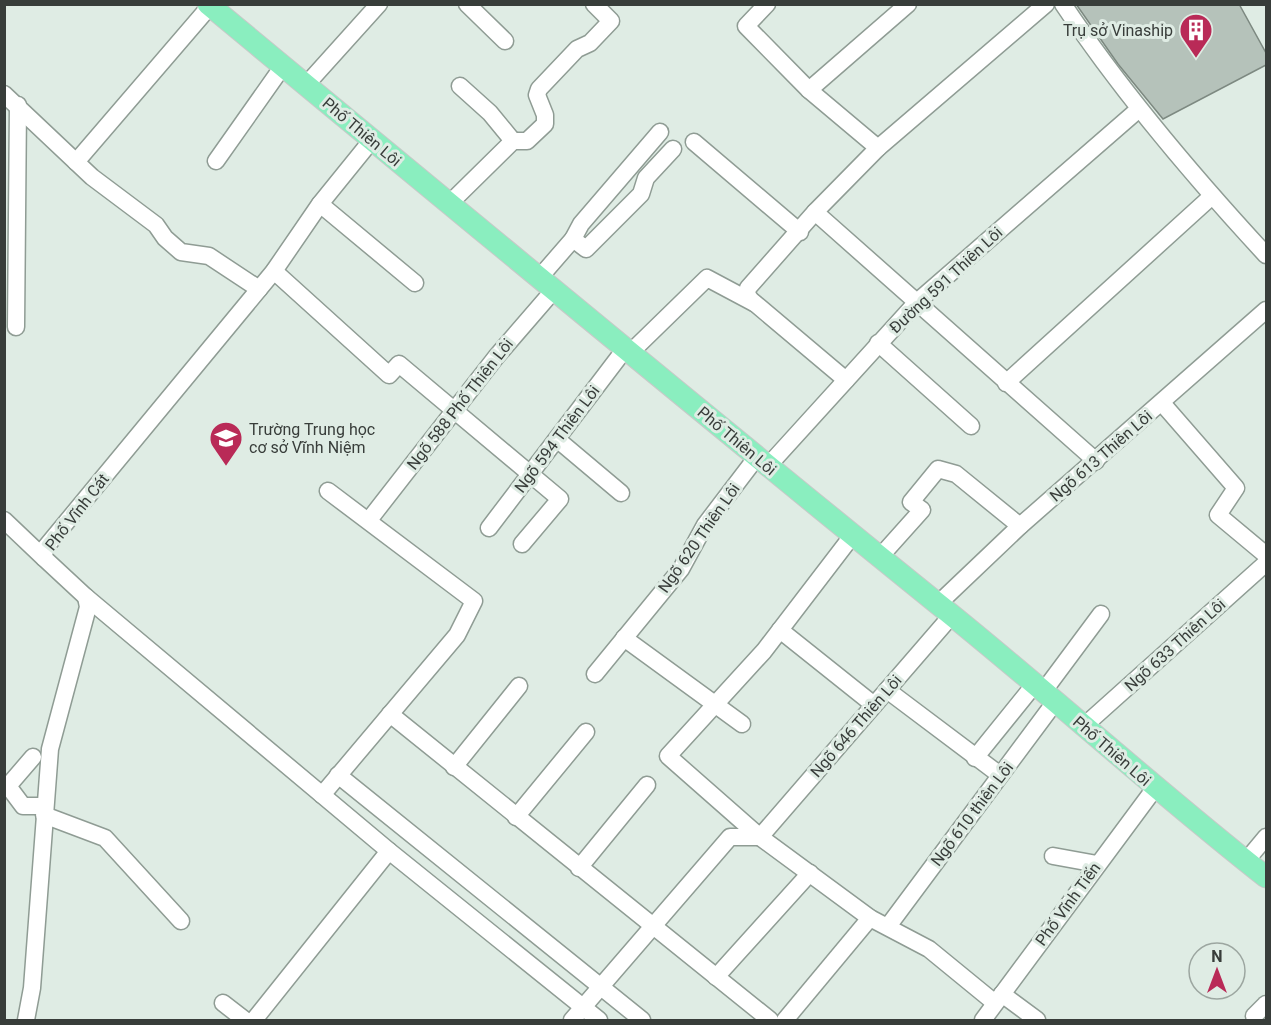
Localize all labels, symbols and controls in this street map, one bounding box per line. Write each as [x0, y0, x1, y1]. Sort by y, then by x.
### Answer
building icon: Trụ sở Vinaship [1178, 12, 1214, 59]
place label: Trụ sở Vinaship [1063, 21, 1173, 40]
street label: Phố Thiên Lôi [319, 94, 405, 170]
street label: Đường 591 Thiên Lôi [886, 223, 1006, 337]
street label: Ngõ 588 Phố Thiên Lôi [403, 335, 517, 473]
street label: Ngõ 594 Thiên Lôi [511, 382, 603, 496]
street label: Phố Thiên Lôi [694, 403, 780, 479]
street label: Ngõ 613 Thiên Lôi [1046, 406, 1156, 506]
school or university icon: Trường Trung học cơ sở Vĩnh Niệm [208, 420, 244, 467]
place label: Trường Trung học cơ sở Vĩnh Niệm [249, 420, 375, 457]
street label: Phố Vĩnh Cát [41, 470, 113, 554]
street label: Ngõ 620 Thiên Lôi [654, 480, 744, 596]
street label: Ngõ 633 Thiên Lôi [1121, 595, 1229, 695]
street label: Ngõ 646 Thiên Lôi [806, 671, 906, 781]
street label: Phố Thiên Lôi [1069, 712, 1155, 790]
street label: Ngõ 610 thiên Lôi [927, 758, 1017, 870]
street label: Phố Vĩnh Tiến [1031, 859, 1105, 949]
north arrow [1187, 941, 1247, 1001]
text: N [1211, 947, 1223, 966]

